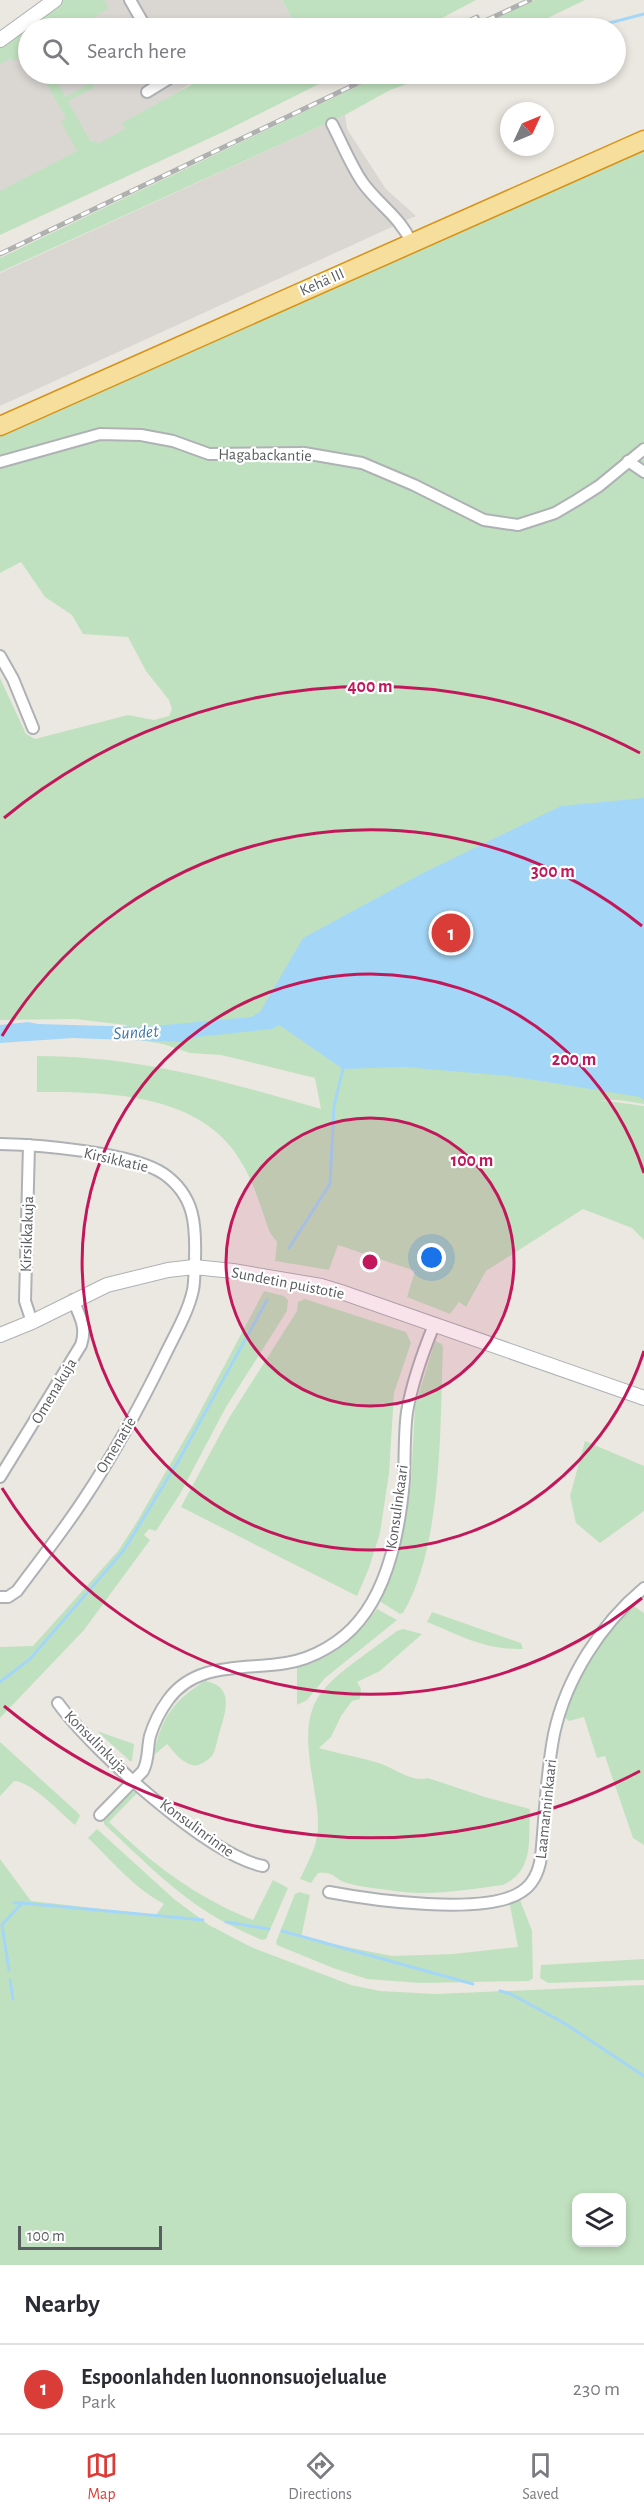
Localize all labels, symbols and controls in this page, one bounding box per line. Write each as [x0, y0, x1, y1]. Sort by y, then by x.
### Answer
search box [18, 18, 626, 84]
icon: search [39, 35, 72, 68]
text: Search here [87, 40, 186, 62]
north arrow [500, 102, 554, 156]
street label: Kehä III [297, 265, 347, 299]
street label: Hagabackantie [218, 446, 312, 464]
text: 400 m [347, 678, 393, 696]
text: 300 m [531, 863, 575, 881]
pin: 1 [432, 910, 470, 956]
water label: Sundet [113, 1023, 159, 1043]
text: 200 m [552, 1051, 596, 1069]
street label: Kirsikkatie [82, 1145, 150, 1175]
text: 100 m [451, 1152, 493, 1170]
street label: Kirsikkakuja [18, 1196, 37, 1272]
your location [417, 1243, 446, 1272]
centre of rings [360, 1252, 380, 1272]
street label: Sundetin puistotie [230, 1264, 346, 1302]
street label: Omenakuja [28, 1356, 81, 1427]
street label: Omenatie [93, 1414, 139, 1476]
street label: Konsulinkaari [383, 1464, 411, 1550]
street label: Konsulinkuja [61, 1707, 131, 1777]
street label: Laamanninkaari [533, 1758, 559, 1860]
street label: Konsulinrinne [157, 1796, 237, 1860]
map controls [572, 2193, 626, 2247]
button: layers [572, 2193, 626, 2247]
scale bar [18, 2223, 162, 2250]
text: 100 m [27, 2228, 65, 2244]
text: Nearby [24, 2291, 100, 2317]
text: Espoonlahden luonnonsuojelualue [81, 2366, 387, 2388]
text: 1 [40, 2379, 47, 2399]
text: 230 m [573, 2379, 620, 2399]
text: Park [81, 2392, 116, 2412]
tab: Map [85, 2449, 118, 2504]
tab: Directions [288, 2449, 352, 2504]
tab: Saved [522, 2449, 559, 2504]

